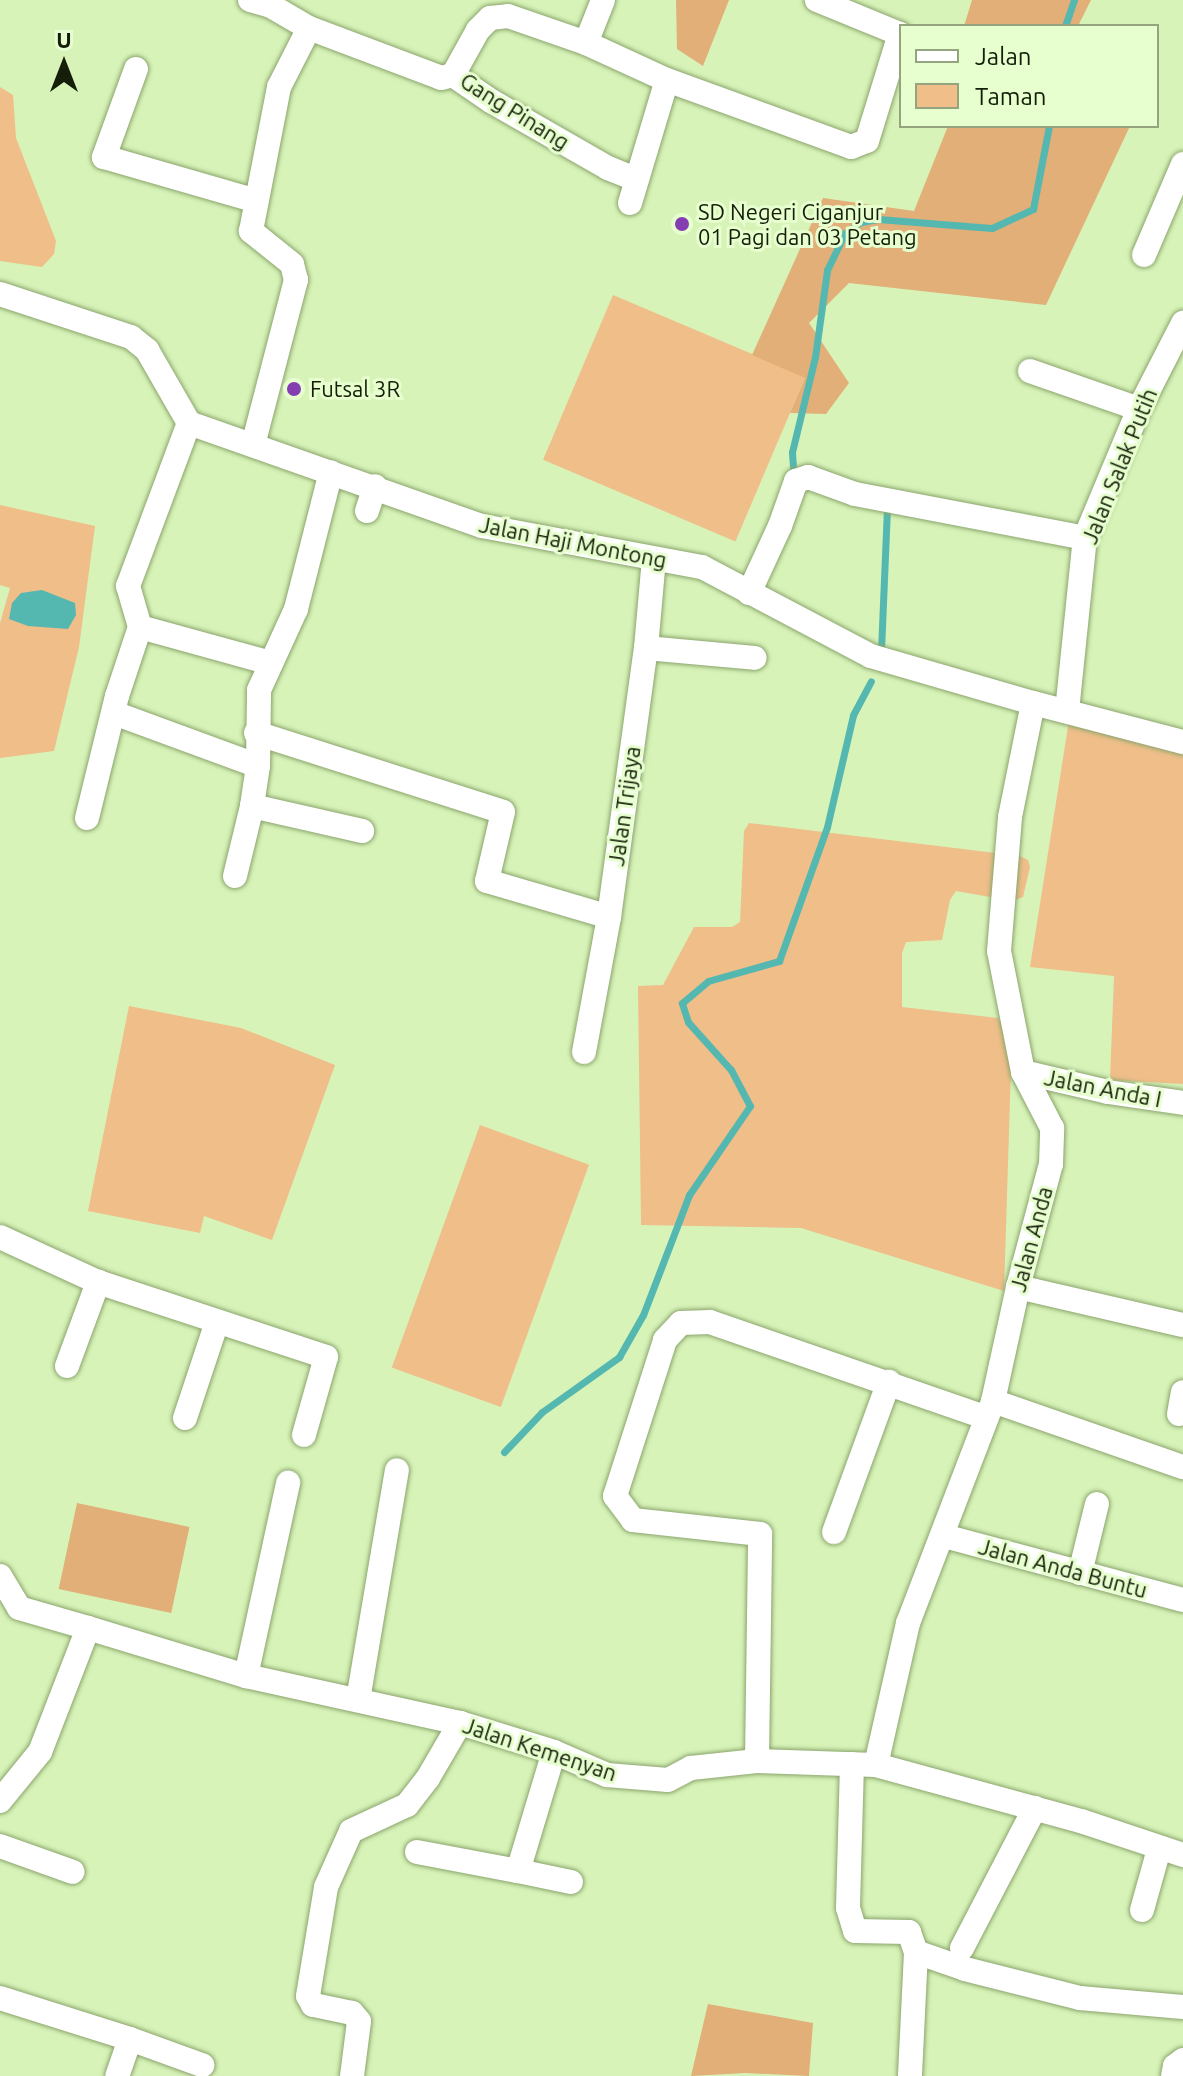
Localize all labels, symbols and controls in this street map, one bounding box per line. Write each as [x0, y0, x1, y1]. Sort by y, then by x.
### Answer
north arrow [24, 24, 104, 104]
legend [899, 24, 1159, 128]
text: U [56, 27, 72, 52]
text: Jalan [975, 43, 1032, 70]
street label: Gang Pinang [456, 67, 574, 155]
text: Taman [975, 83, 1047, 110]
place label: SD Negeri Ciganjur 01 Pagi dan 03 Petang [698, 198, 917, 250]
marker: SD Negeri Ciganjur 01 Pagi dan 03 Petang [673, 215, 691, 233]
place label: Futsal 3R [310, 376, 400, 402]
marker: Futsal 3R [285, 380, 303, 398]
street label: Jalan Salak Putih [1076, 384, 1162, 548]
street label: Jalan Haji Montong [477, 511, 669, 573]
street label: Jalan Trijaya [603, 744, 645, 868]
street label: Jalan Anda I [1042, 1064, 1164, 1112]
street label: Jalan Anda [1004, 1183, 1058, 1295]
street label: Jalan Anda Buntu [976, 1533, 1150, 1603]
street label: Jalan Kemenyan [460, 1712, 620, 1786]

